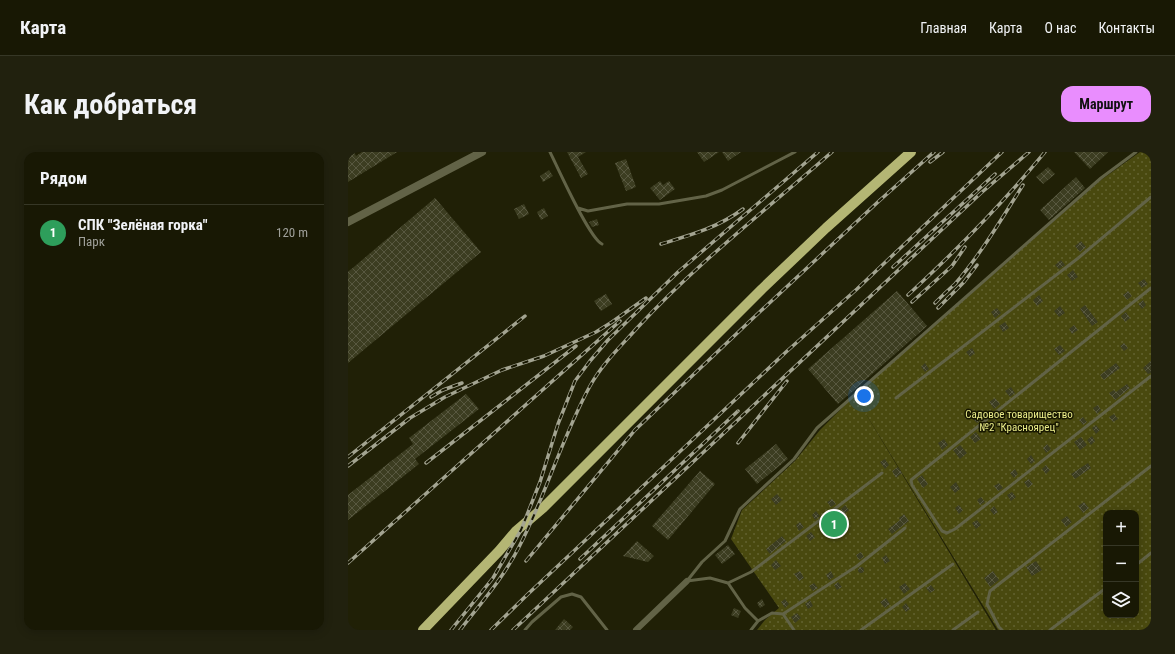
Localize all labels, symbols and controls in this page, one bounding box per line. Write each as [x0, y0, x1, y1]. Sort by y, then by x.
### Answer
text: Карта [20, 16, 66, 39]
text: Главная [920, 20, 967, 36]
text: Карта [989, 20, 1022, 36]
text: О нас [1044, 20, 1076, 36]
text: Контакты [1098, 20, 1155, 36]
button: Маршрут [1061, 86, 1151, 122]
text: Как добраться [24, 88, 197, 121]
text: Рядом [40, 168, 87, 188]
text: СПК "Зелёная горка" [78, 216, 208, 234]
text: 1 [50, 225, 56, 240]
text: 120 m [276, 225, 308, 240]
text: Парк [78, 234, 105, 249]
your location [854, 386, 874, 406]
park label: Садовое товарищество №2 "Красноярец" [965, 408, 1073, 434]
pin: 1 [821, 509, 847, 539]
map controls [1103, 510, 1139, 618]
button: + [1103, 510, 1139, 546]
button: − [1103, 546, 1139, 582]
button: layers [1103, 582, 1139, 618]

